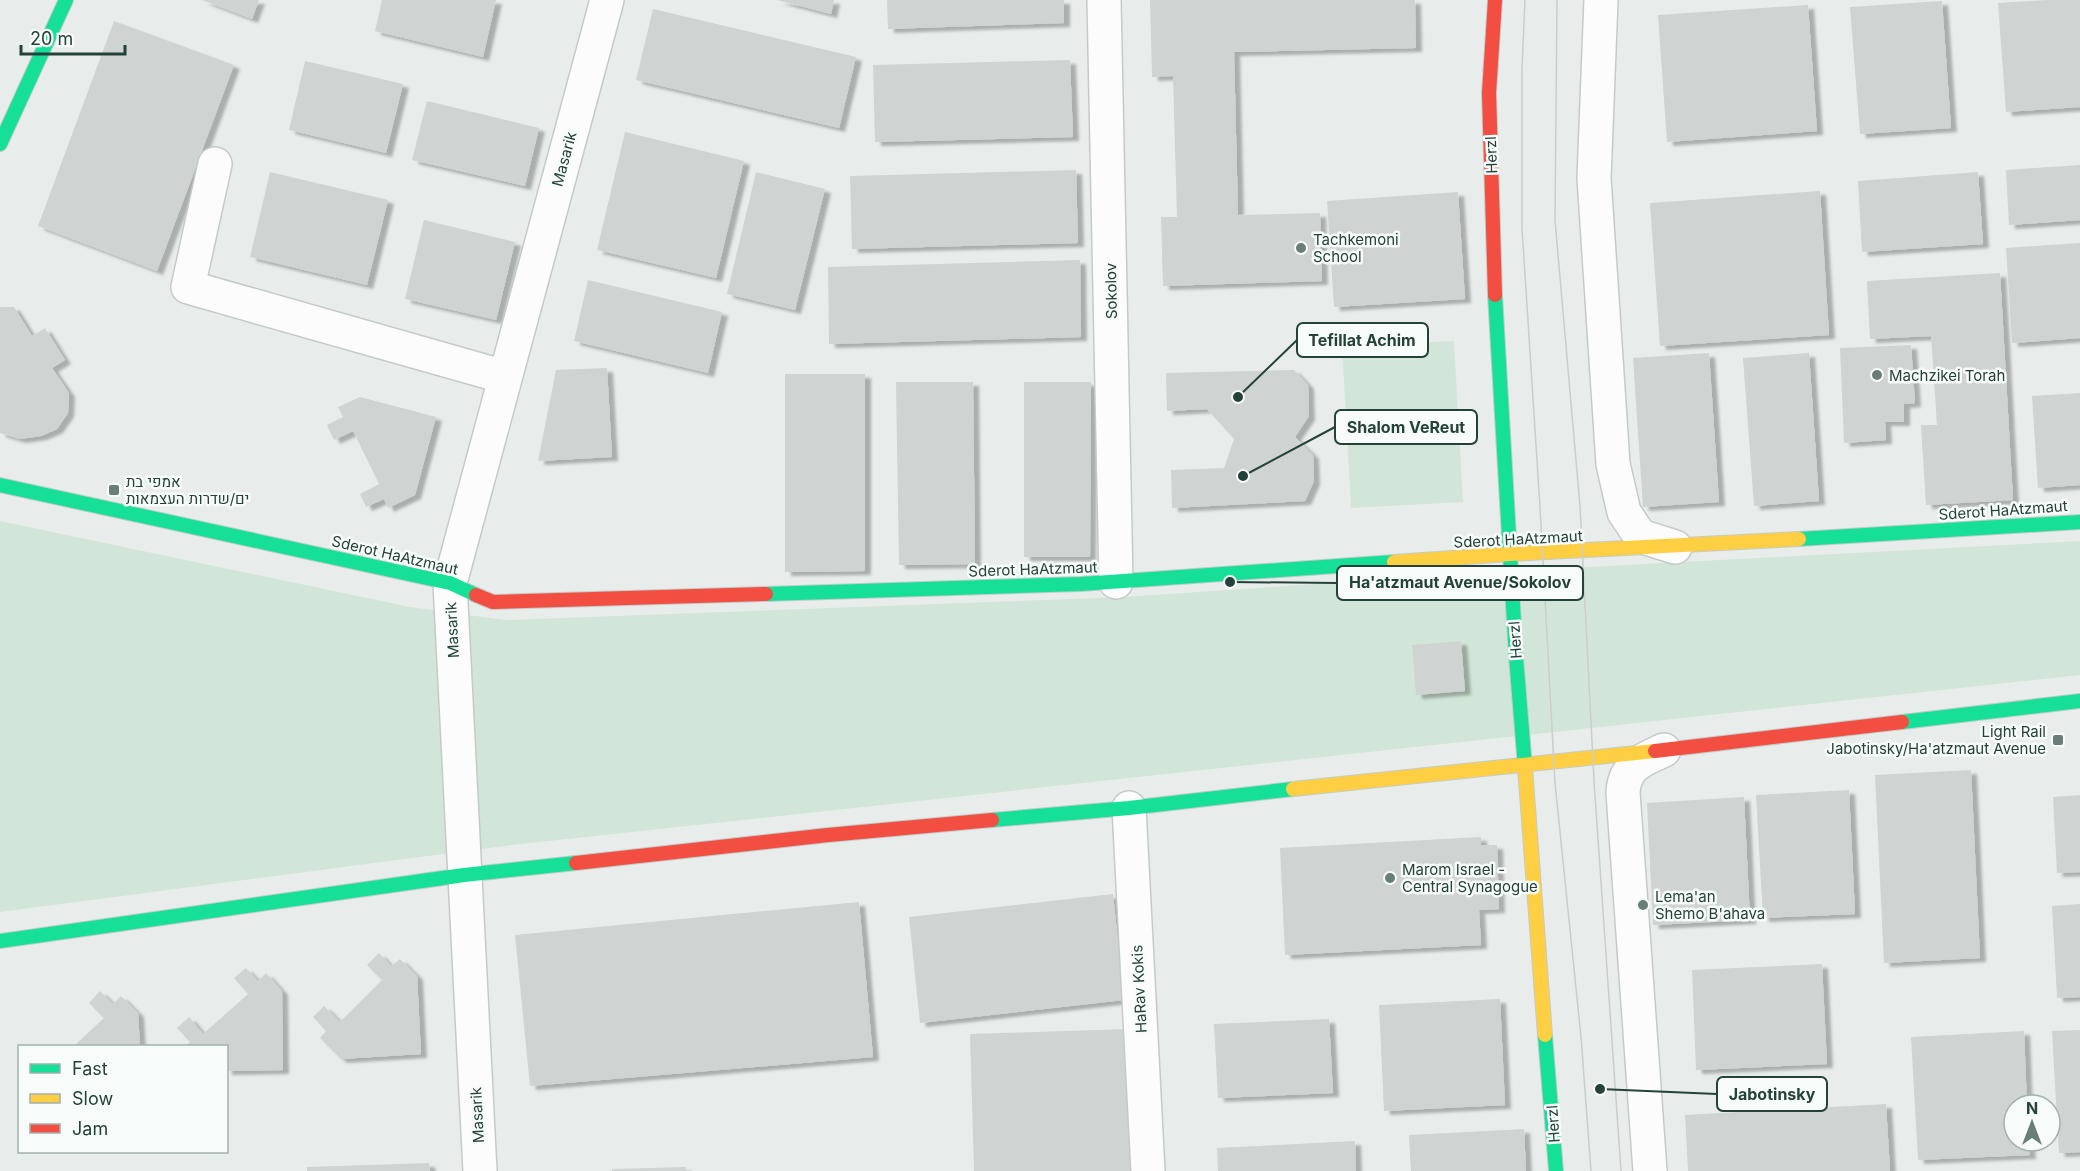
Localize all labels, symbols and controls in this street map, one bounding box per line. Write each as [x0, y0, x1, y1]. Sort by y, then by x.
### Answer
scale bar [21, 18, 124, 56]
text: 20 m [30, 28, 73, 49]
street label: Masarik [548, 129, 581, 189]
street label: Herzl [1481, 136, 1501, 174]
place label: Tachkemoni School [1313, 230, 1399, 266]
marker: Tachkemoni School [1294, 241, 1308, 255]
street label: Sokolov [1101, 262, 1121, 319]
callout: Tefillat Achim [1297, 323, 1428, 357]
text: Tefillat Achim [1308, 330, 1416, 350]
place label: Machzikei Torah [1889, 366, 2005, 385]
marker: Machzikei Torah [1870, 368, 1884, 382]
callout: Shalom VeReut [1335, 410, 1477, 444]
text: Shalom VeReut [1347, 417, 1465, 437]
place label: אמפי בת ים/שדרות העצמאות [126, 472, 249, 508]
marker: אמפי בת ים/שדרות העצמאות [107, 483, 121, 497]
street label: Sderot HaAtzmaut [1938, 496, 2068, 524]
street label: Sderot HaAtzmaut [1453, 526, 1583, 552]
street label: Sderot HaAtzmaut [330, 531, 460, 579]
street label: Sderot HaAtzmaut [968, 557, 1098, 581]
callout: Ha'atzmaut Avenue/Sokolov [1337, 566, 1583, 600]
text: Ha'atzmaut Avenue/Sokolov [1349, 572, 1571, 592]
street label: Masarik [441, 601, 463, 658]
street label: Herzl [1504, 621, 1526, 659]
place label: Light Rail Jabotinsky/Ha'atzmaut Avenue [1826, 722, 2046, 758]
marker: Light Rail Jabotinsky/Ha'atzmaut Avenue [2051, 733, 2065, 747]
place label: Marom Israel - Central Synagogue [1402, 860, 1538, 896]
marker: Marom Israel - Central Synagogue [1383, 871, 1397, 885]
place label: Lema'an Shemo B'ahava [1655, 887, 1765, 923]
marker: Lema'an Shemo B'ahava [1636, 898, 1650, 912]
street label: HaRav Kokis [1127, 944, 1151, 1034]
legend [18, 1045, 228, 1153]
text: Fast [72, 1058, 108, 1079]
callout: Jabotinsky [1717, 1077, 1827, 1111]
text: Jabotinsky [1729, 1084, 1816, 1104]
street label: Masarik [466, 1086, 488, 1143]
text: Slow [72, 1088, 113, 1109]
north arrow [2002, 1093, 2062, 1153]
text: N [2026, 1098, 2038, 1118]
street label: Herzl [1542, 1105, 1564, 1143]
text: Jam [72, 1118, 108, 1139]

